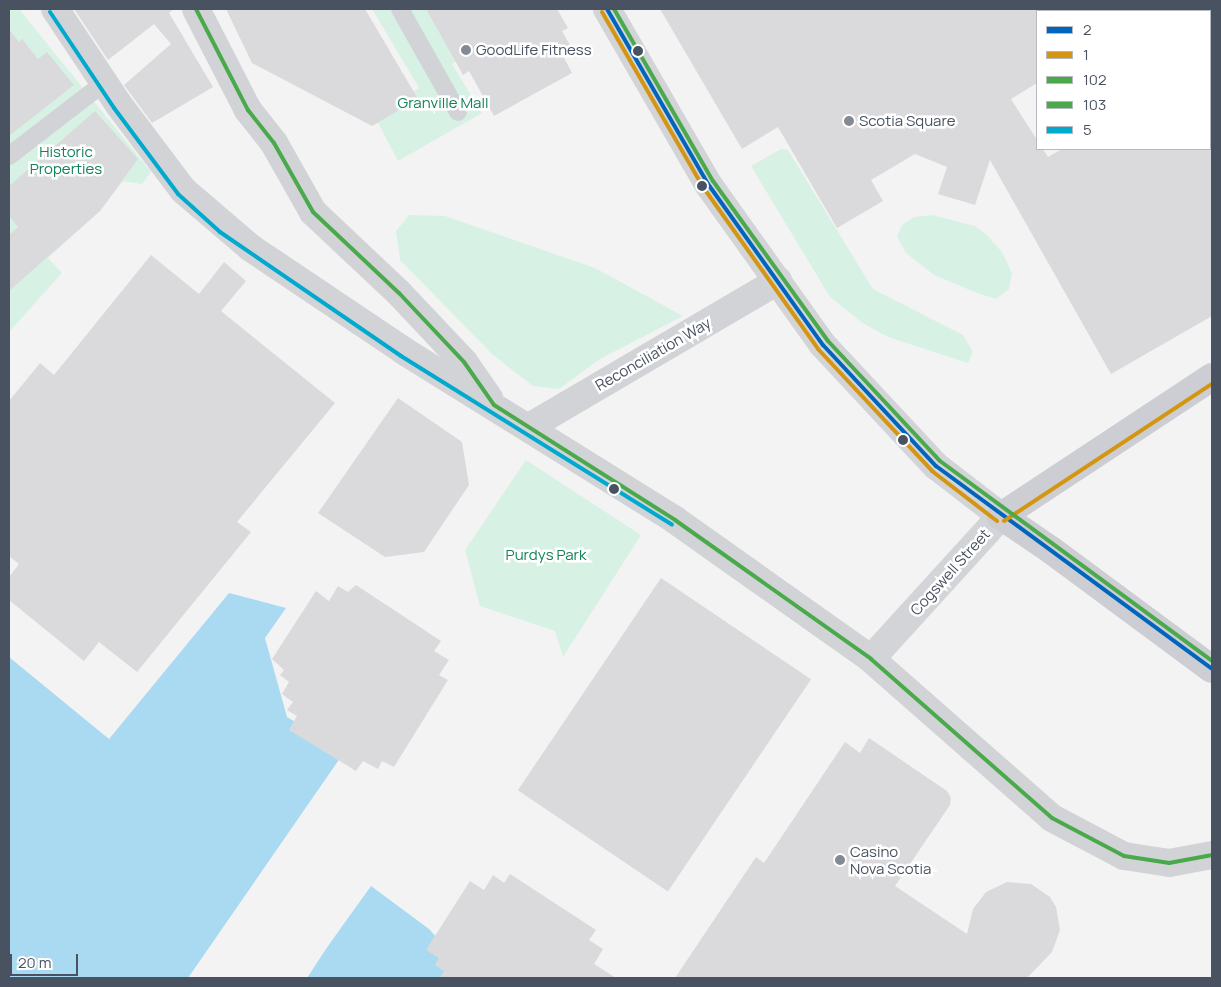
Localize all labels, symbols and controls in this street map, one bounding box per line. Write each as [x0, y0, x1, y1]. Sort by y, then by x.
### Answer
legend [1036, 10, 1211, 150]
text: 2 [1083, 19, 1092, 40]
place label: GoodLife Fitness [476, 41, 592, 59]
marker: GoodLife Fitness [460, 44, 472, 56]
text: 1 [1083, 44, 1089, 65]
unlabelled marker [633, 46, 643, 56]
text: 102 [1083, 69, 1107, 90]
park label: Granville Mall [398, 94, 488, 112]
text: 103 [1083, 94, 1106, 115]
place label: Scotia Square [859, 112, 955, 130]
marker: Scotia Square [843, 115, 855, 127]
text: 5 [1083, 119, 1092, 140]
park label: Historic Properties [30, 142, 102, 177]
unlabelled marker [697, 181, 707, 191]
street label: Reconciliation Way [592, 314, 714, 394]
unlabelled marker [898, 435, 908, 445]
unlabelled marker [609, 484, 619, 494]
street label: Cogswell Street [906, 525, 994, 619]
park label: Purdys Park [506, 546, 586, 564]
place label: Casino Nova Scotia [850, 842, 931, 877]
marker: Casino Nova Scotia [834, 854, 846, 866]
scale bar [12, 944, 80, 976]
text: 20 m [18, 952, 51, 973]

